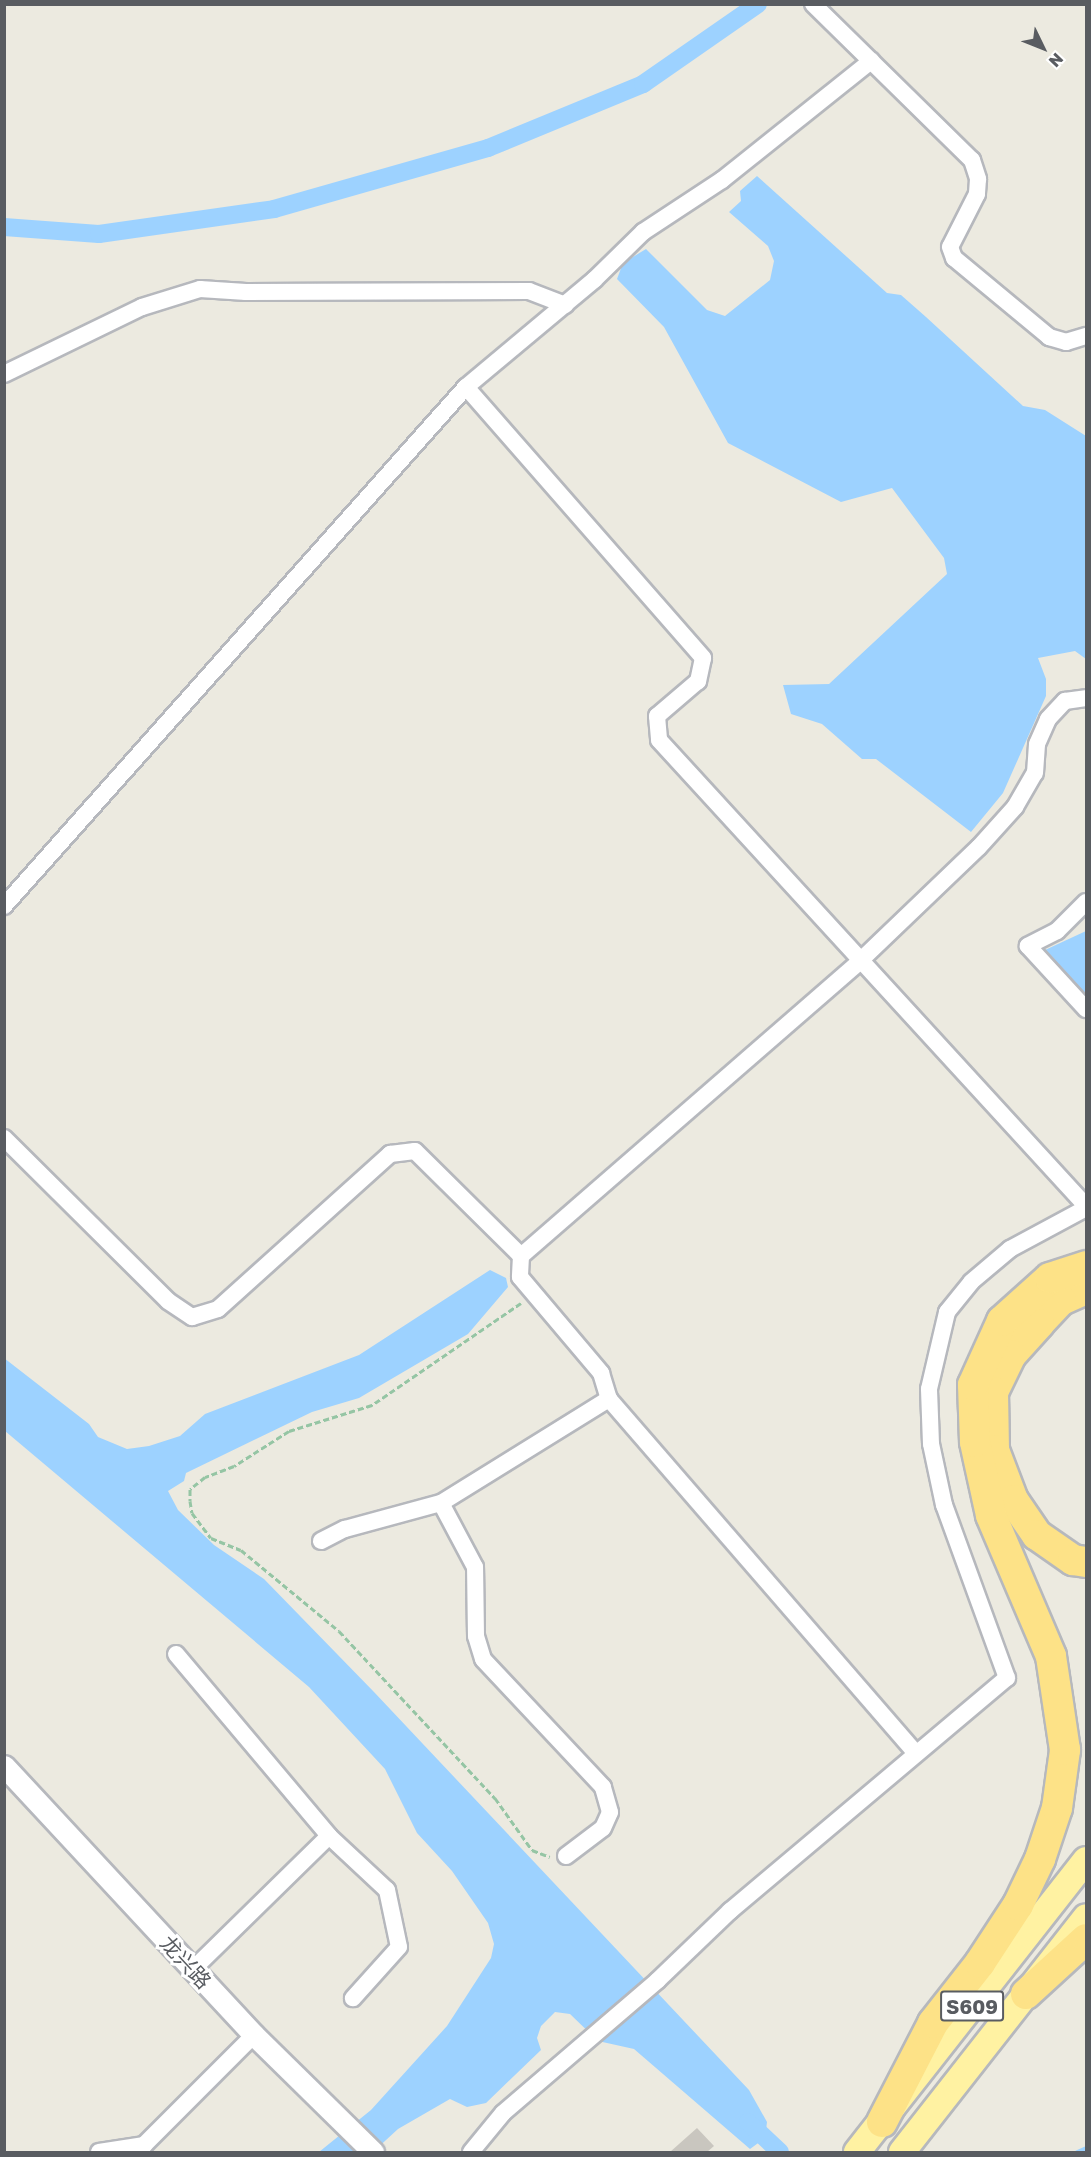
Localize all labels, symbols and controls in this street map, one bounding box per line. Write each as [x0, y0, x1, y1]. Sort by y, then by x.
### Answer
north arrow [1013, 18, 1073, 78]
text: N [1045, 49, 1068, 72]
street label: 龙兴路 [155, 1930, 217, 1994]
road number: S609 [939, 1989, 1005, 2023]

